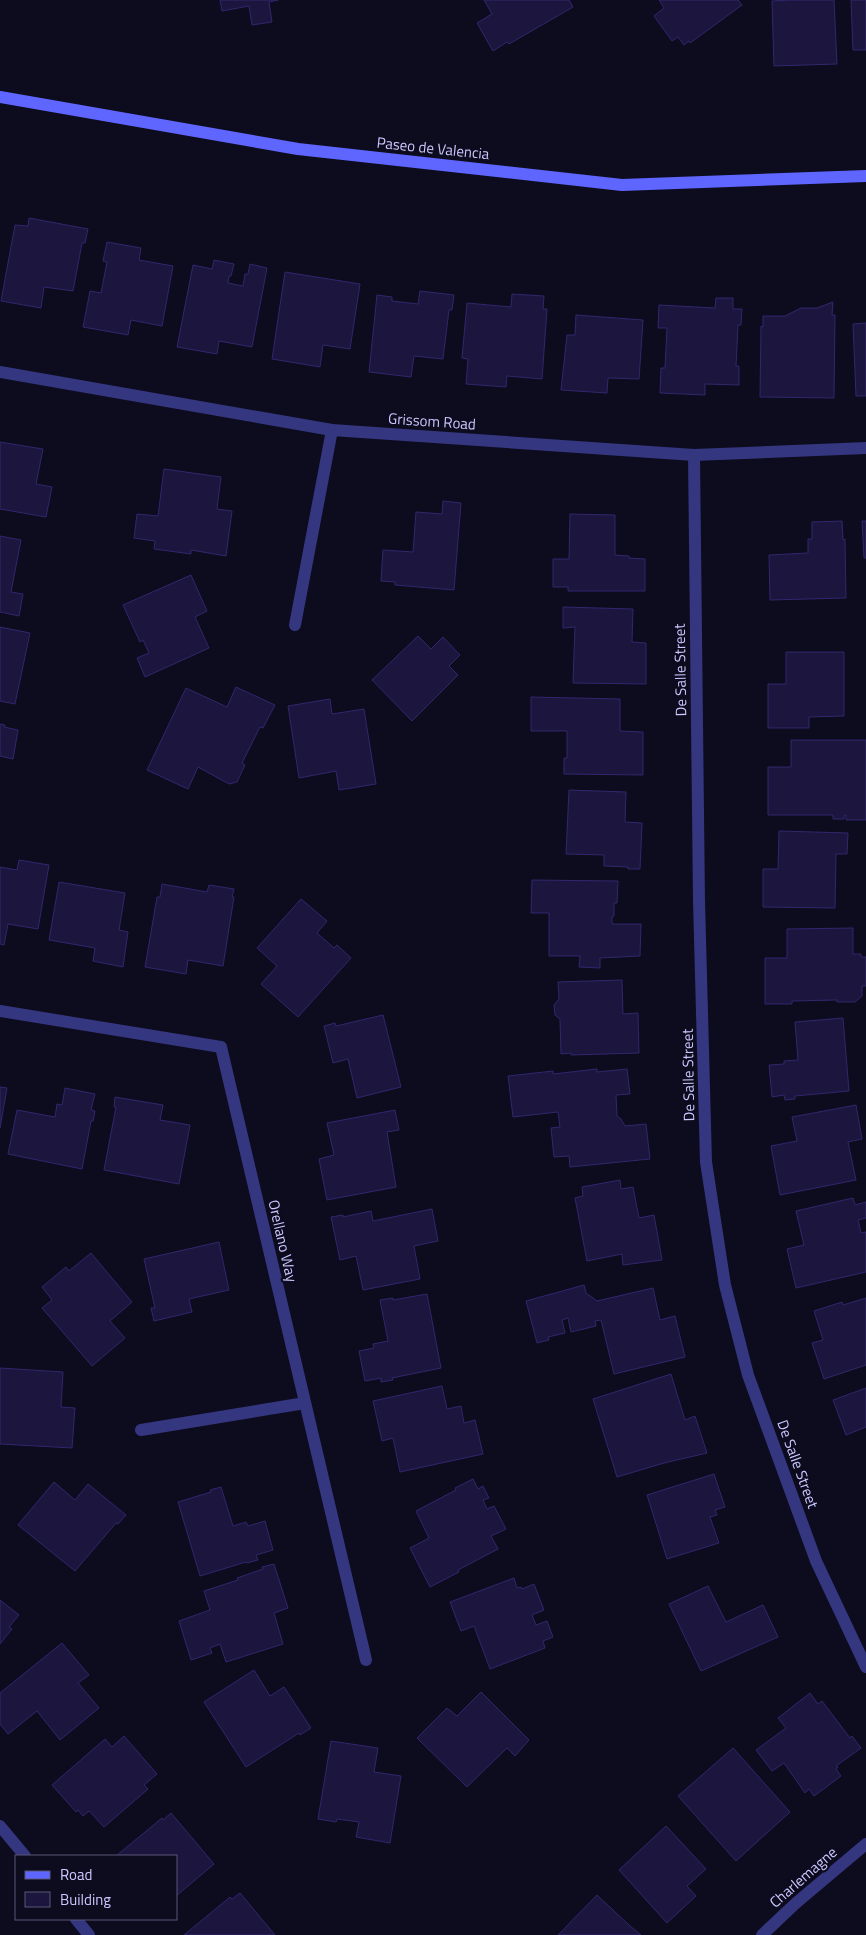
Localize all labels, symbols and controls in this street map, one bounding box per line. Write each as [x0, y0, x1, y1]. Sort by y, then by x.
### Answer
street label: Paseo de Valencia [376, 131, 491, 165]
street label: Grissom Road [387, 406, 477, 436]
street label: De Salle Street [668, 623, 692, 717]
street label: De Salle Street [676, 1028, 700, 1122]
street label: Orellano Way [262, 1197, 304, 1285]
street label: De Salle Street [771, 1417, 825, 1512]
street label: Charlemagne [764, 1841, 842, 1913]
legend [15, 1855, 178, 1920]
text: Road [60, 1863, 92, 1886]
text: Building [60, 1888, 111, 1911]

